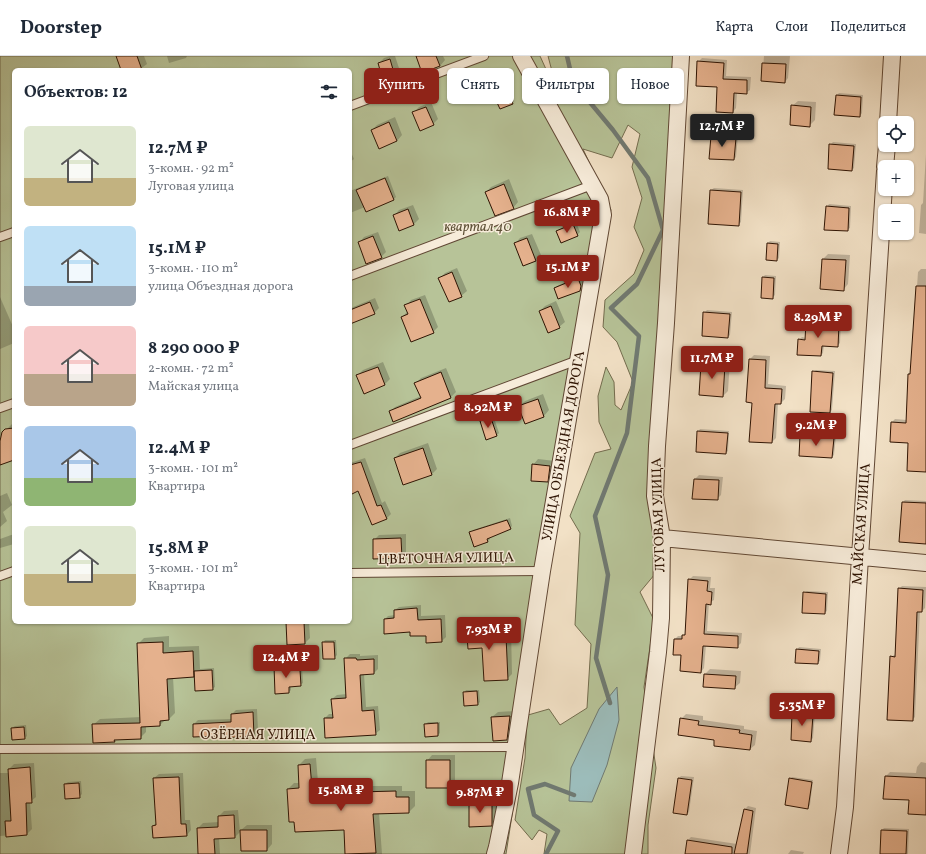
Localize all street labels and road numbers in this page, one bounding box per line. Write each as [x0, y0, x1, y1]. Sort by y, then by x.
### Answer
street label: УЛИЦА ОБЪЕЗДНАЯ ДОРОГА [538, 349, 590, 543]
street label: ЛУГОВАЯ УЛИЦА [647, 457, 670, 573]
street label: МАЙСКАЯ УЛИЦА [847, 462, 876, 586]
street label: ЦВЕТОЧНАЯ УЛИЦА [378, 548, 514, 570]
street label: ОЗЁРНАЯ УЛИЦА [200, 726, 316, 745]

